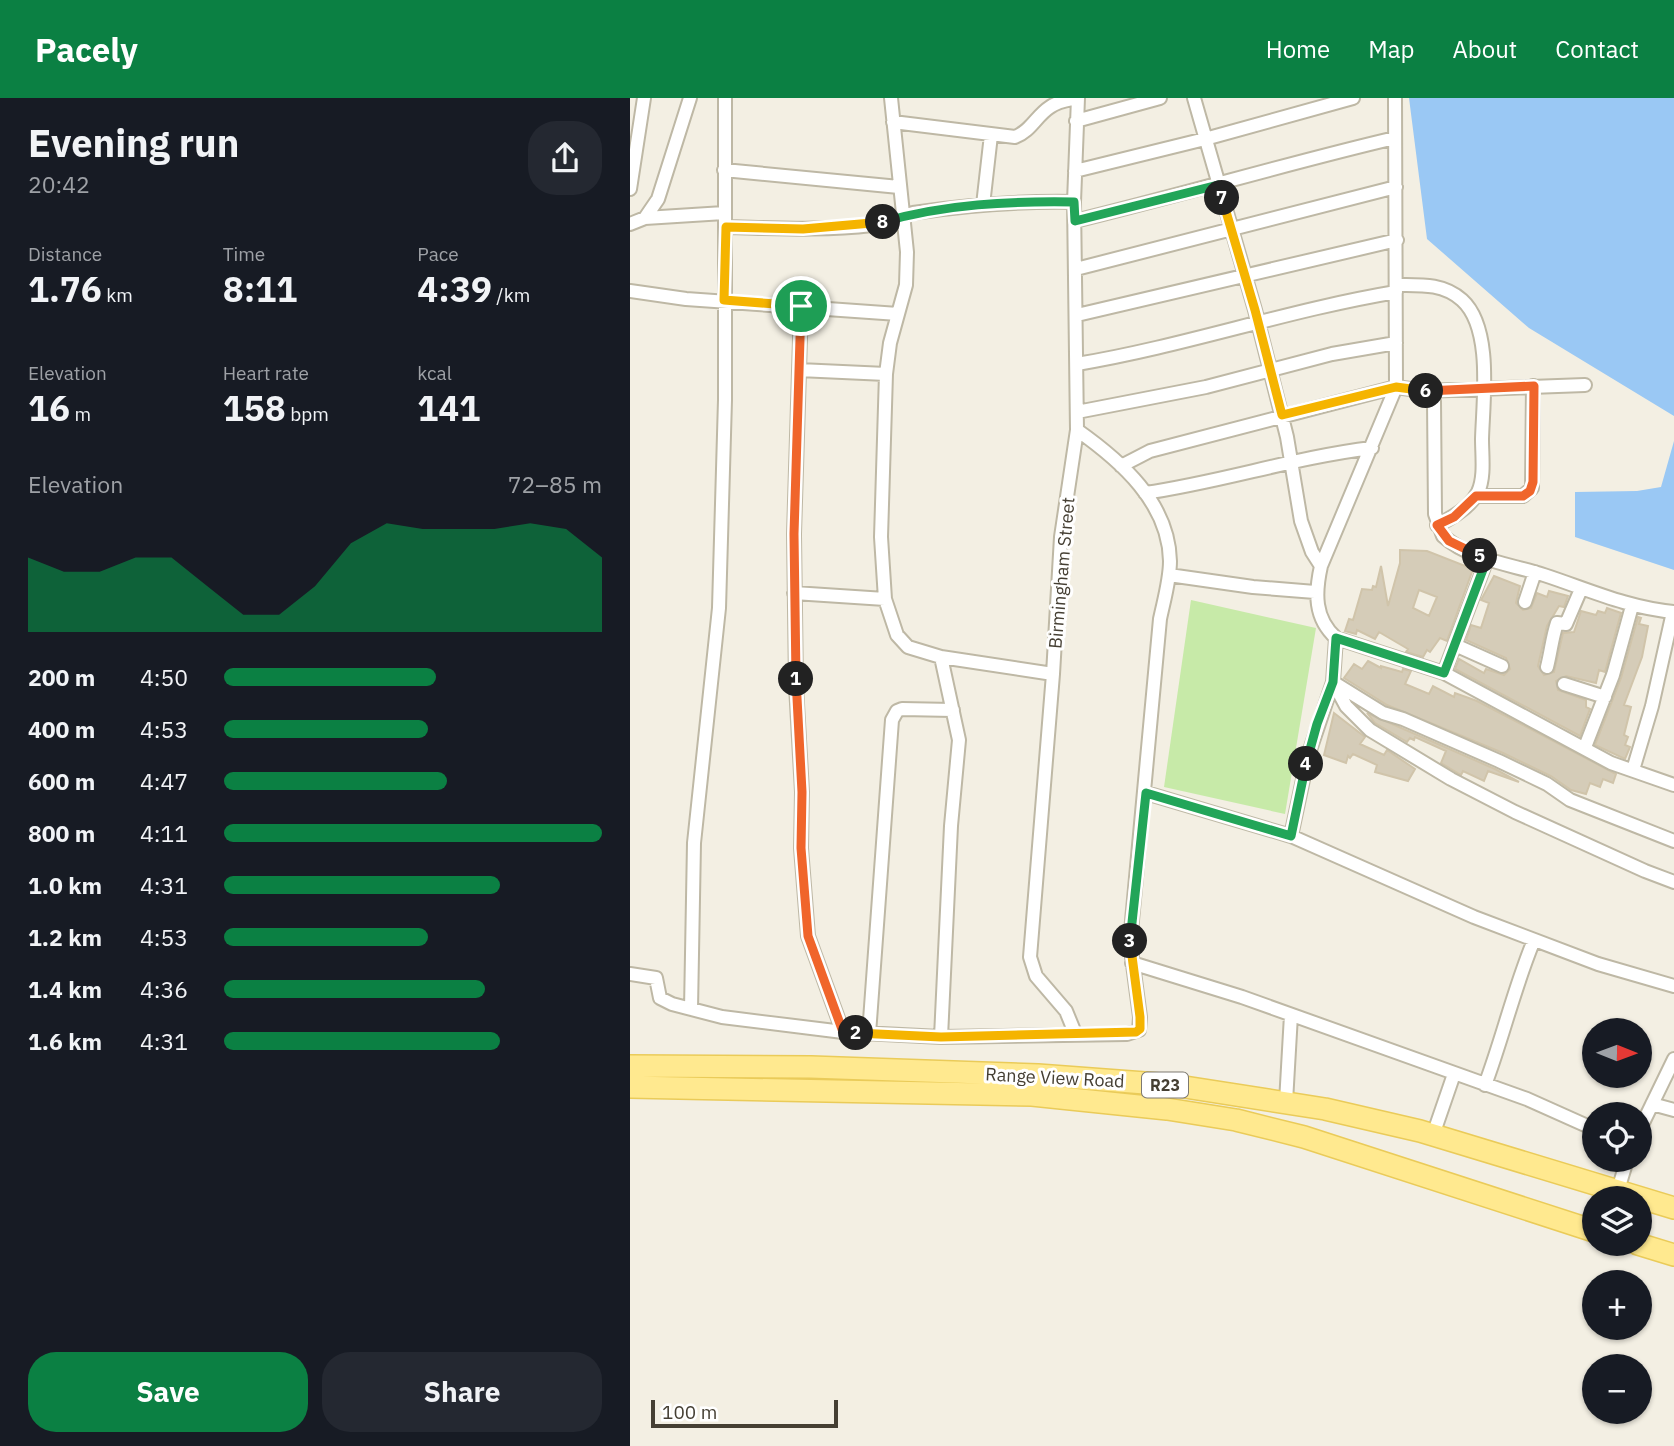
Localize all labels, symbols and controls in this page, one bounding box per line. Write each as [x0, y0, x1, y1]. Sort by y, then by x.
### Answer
text: Pacely [35, 28, 138, 71]
text: Home [1266, 33, 1330, 65]
text: Map [1368, 33, 1414, 65]
text: About [1452, 33, 1517, 65]
text: Contact [1555, 33, 1639, 65]
text: Evening run [28, 118, 239, 167]
button: share [528, 121, 602, 195]
text: 20:42 [28, 169, 90, 199]
pin: 7 [1204, 180, 1240, 216]
text: 7 [1216, 185, 1227, 209]
pin: 8 [866, 204, 900, 240]
text: 8 [877, 209, 888, 233]
text: Distance [28, 242, 102, 266]
text: Time [223, 242, 265, 266]
text: Pace [417, 242, 459, 266]
text: 1.76 [28, 266, 102, 312]
text: 8:11 [223, 266, 297, 312]
text: 4:39 [417, 266, 492, 312]
pin [771, 276, 831, 336]
text: km [102, 283, 133, 307]
text: /km [492, 283, 530, 307]
icon: arrive [782, 287, 820, 325]
text: Elevation [28, 361, 107, 385]
text: Heart rate [223, 361, 309, 385]
text: kcal [417, 361, 452, 385]
pin: 6 [1408, 374, 1444, 408]
text: 6 [1420, 378, 1431, 402]
text: 16 [28, 385, 70, 431]
text: 158 [223, 385, 286, 431]
text: 141 [417, 385, 480, 431]
text: m [70, 402, 91, 426]
text: bpm [286, 402, 329, 426]
text: Elevation [28, 469, 123, 499]
text: 72–85 m [508, 469, 602, 499]
street label: Birmingham Street [1043, 496, 1080, 650]
pin: 5 [1462, 538, 1498, 574]
text: 5 [1474, 543, 1485, 567]
text: 200 m [28, 662, 95, 692]
text: 4:50 [140, 662, 188, 692]
pin: 1 [778, 662, 814, 696]
text: 1 [790, 666, 801, 690]
text: 400 m [28, 714, 95, 744]
text: 4:53 [140, 714, 188, 744]
pin: 4 [1288, 746, 1324, 782]
text: 4 [1300, 751, 1311, 775]
text: 600 m [28, 766, 95, 796]
text: 4:47 [140, 766, 188, 796]
text: 800 m [28, 818, 95, 848]
text: 4:11 [140, 818, 188, 848]
text: 1.0 km [28, 870, 102, 900]
text: 4:31 [140, 870, 188, 900]
text: 1.2 km [28, 922, 102, 952]
text: 4:53 [140, 922, 188, 952]
pin: 3 [1112, 924, 1148, 958]
text: 3 [1124, 928, 1135, 952]
text: 1.4 km [28, 974, 102, 1004]
text: 4:36 [140, 974, 188, 1004]
pin: 2 [838, 1016, 874, 1051]
north arrow [1582, 1018, 1652, 1088]
map controls [1582, 1018, 1652, 1424]
text: 2 [850, 1020, 861, 1044]
text: 1.6 km [28, 1026, 102, 1056]
text: 4:31 [140, 1026, 188, 1056]
street label: Range View Road [985, 1062, 1125, 1093]
road number: R23 [1142, 1072, 1188, 1098]
button: locate [1582, 1102, 1652, 1172]
button: layers [1582, 1186, 1652, 1256]
button: + [1582, 1270, 1652, 1340]
button: Save [28, 1352, 308, 1432]
button: Share [322, 1352, 602, 1432]
button: − [1582, 1354, 1652, 1424]
scale bar [651, 1397, 838, 1429]
text: 100 m [662, 1400, 717, 1424]

